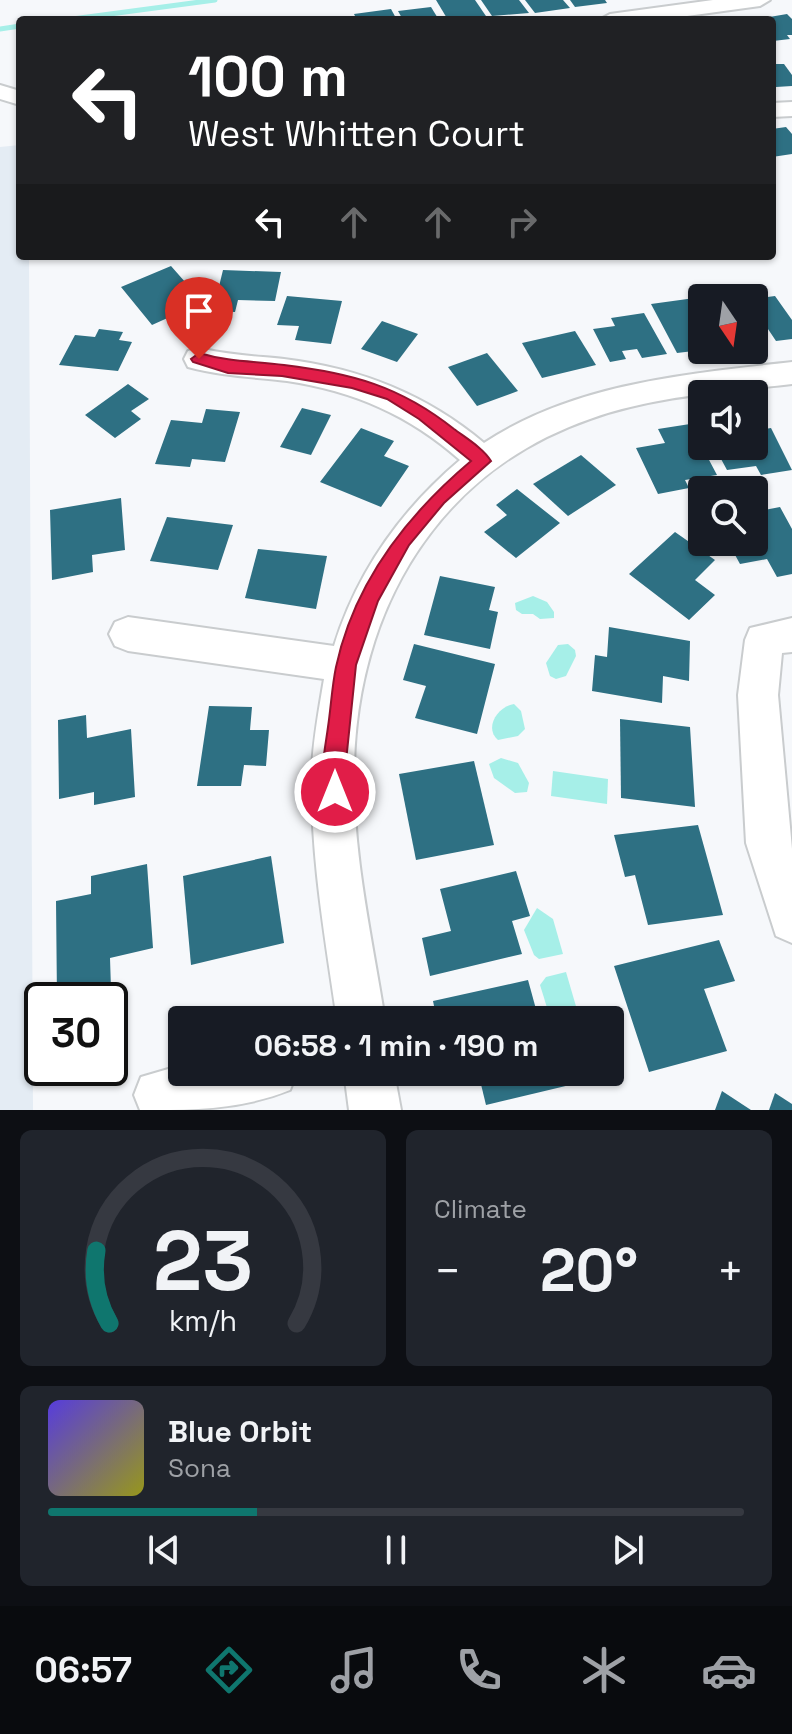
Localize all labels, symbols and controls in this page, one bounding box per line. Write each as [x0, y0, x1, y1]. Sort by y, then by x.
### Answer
text: 100 m [188, 41, 348, 112]
icon: left [56, 48, 160, 152]
text: West Whitten Court [188, 111, 525, 157]
icon: left [248, 200, 292, 244]
icon: ahead [332, 200, 376, 244]
icon: ahead [416, 200, 460, 244]
icon: right [500, 200, 544, 244]
pin [165, 277, 233, 359]
north arrow [688, 284, 768, 364]
map controls [688, 284, 768, 556]
icon: arrive [177, 289, 221, 333]
button: sound [688, 380, 768, 460]
button: search [688, 476, 768, 556]
position arrow [293, 750, 377, 834]
speed limit sign: 30 [24, 982, 128, 1086]
text: 06:58 · 1 min · 190 m [254, 1026, 538, 1065]
text: Climate [434, 1192, 527, 1226]
text: 23 [153, 1208, 253, 1314]
text: 20° [540, 1232, 638, 1309]
text: − [434, 1243, 461, 1299]
text: + [717, 1243, 744, 1299]
text: km/h [169, 1303, 237, 1339]
text: Blue Orbit [168, 1412, 312, 1451]
text: Sona [168, 1451, 231, 1485]
icon: previous [142, 1528, 186, 1572]
icon: pause [374, 1528, 418, 1572]
icon: next [606, 1528, 650, 1572]
icon: directions [201, 1642, 257, 1698]
icon: music [326, 1642, 382, 1698]
icon: phone [451, 1642, 507, 1698]
icon: climate [576, 1642, 632, 1698]
icon: car [701, 1642, 757, 1698]
text: 06:57 [35, 1647, 132, 1693]

